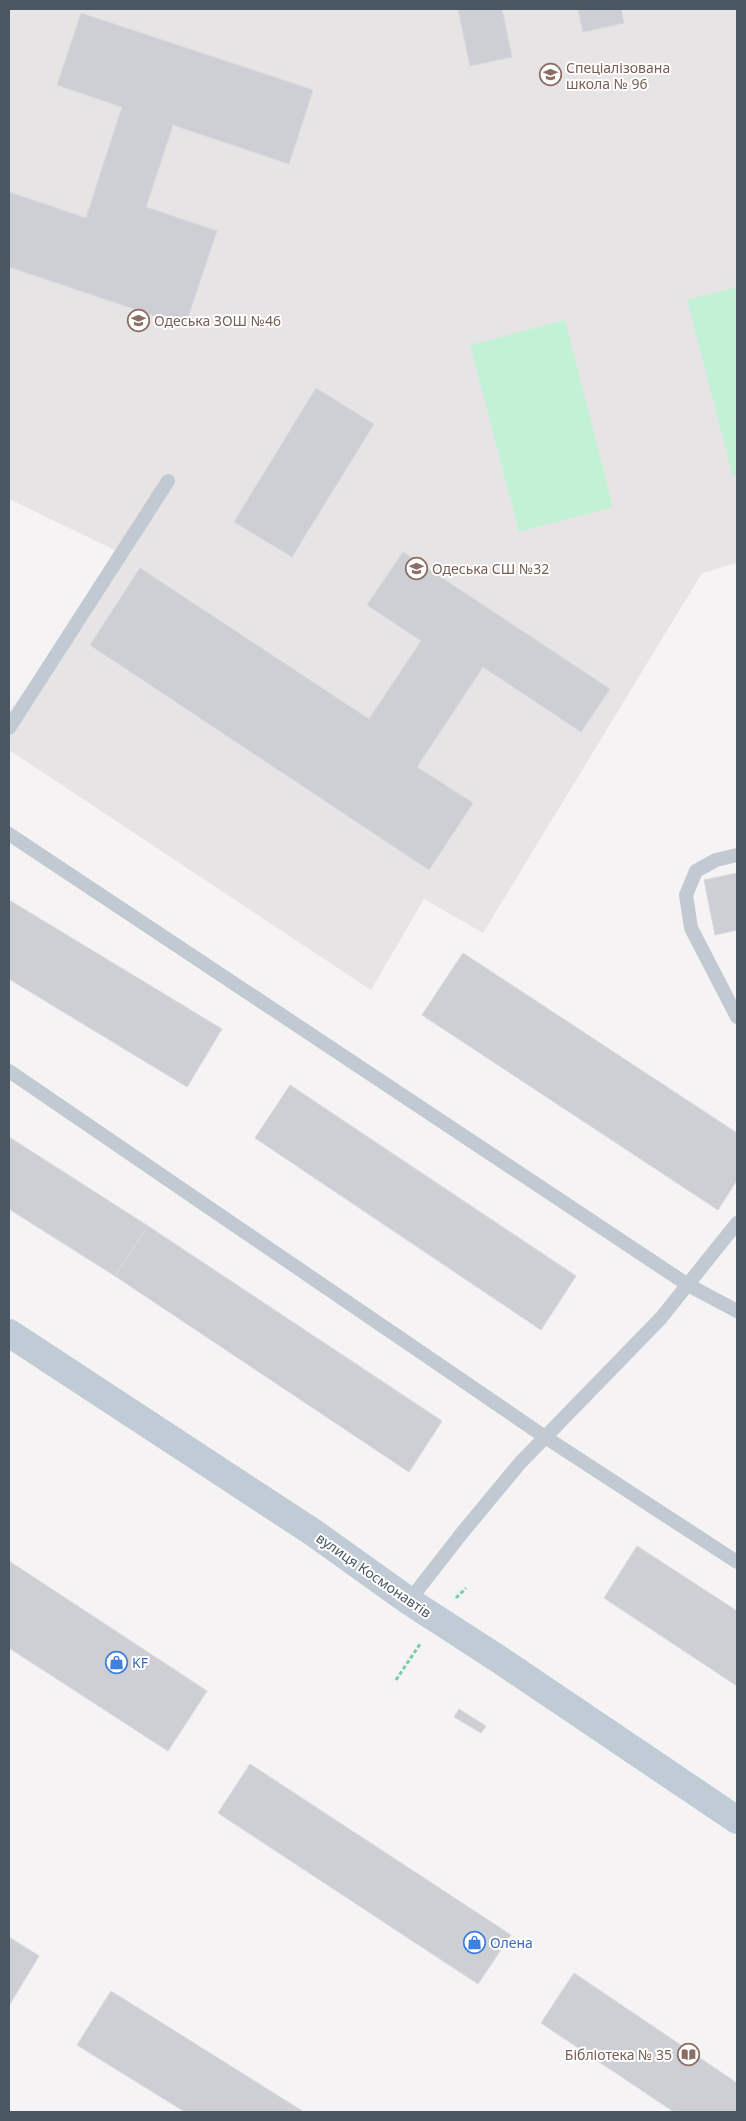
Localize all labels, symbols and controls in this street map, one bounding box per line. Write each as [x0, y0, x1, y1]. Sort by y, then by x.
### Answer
place label: Спеціалізована школа № 96 [566, 58, 670, 93]
school or university icon: Спеціалізована школа № 96 [538, 63, 562, 87]
school or university icon: Одеська ЗОШ №46 [126, 308, 150, 332]
place label: Одеська ЗОШ №46 [154, 311, 281, 330]
school or university icon: Одеська СШ №32 [404, 556, 428, 580]
place label: Одеська СШ №32 [432, 559, 549, 578]
street label: вулиця Космонавтів [313, 1528, 435, 1622]
shop icon: KF [104, 1650, 128, 1674]
place label: KF [132, 1653, 148, 1672]
shop icon: Олена [462, 1930, 486, 1954]
place label: Олена [490, 1933, 533, 1952]
library icon: Бібліотека № 35 [676, 2042, 700, 2066]
place label: Бібліотека № 35 [565, 2045, 672, 2064]

